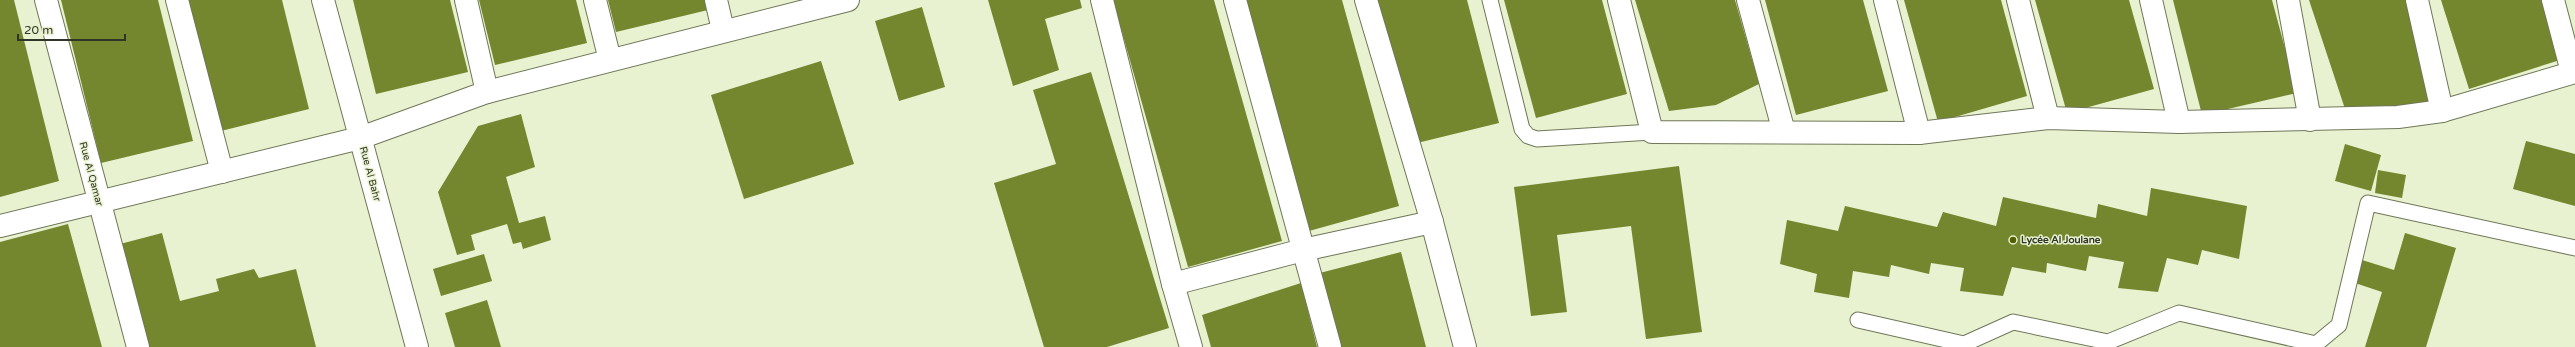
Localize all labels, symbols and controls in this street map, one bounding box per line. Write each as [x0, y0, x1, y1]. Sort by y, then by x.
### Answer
scale bar [18, 16, 125, 42]
text: 20 m [24, 23, 53, 37]
street label: Rue Al Qamar [77, 140, 105, 208]
street label: Rue Al Bahr [357, 145, 383, 203]
place label: Lycée Al Joulane [2021, 234, 2101, 246]
marker: Lycée Al Joulane [2008, 235, 2018, 245]

